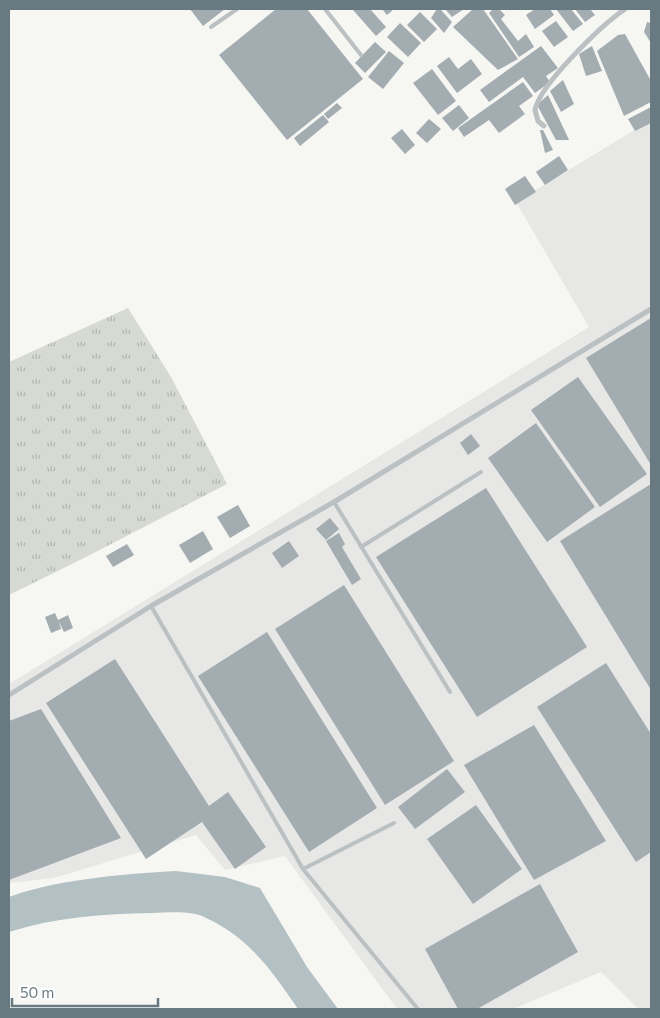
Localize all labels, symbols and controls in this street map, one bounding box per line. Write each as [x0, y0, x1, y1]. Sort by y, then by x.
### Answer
scale bar [12, 976, 159, 1008]
text: 50 m [20, 983, 54, 1001]

